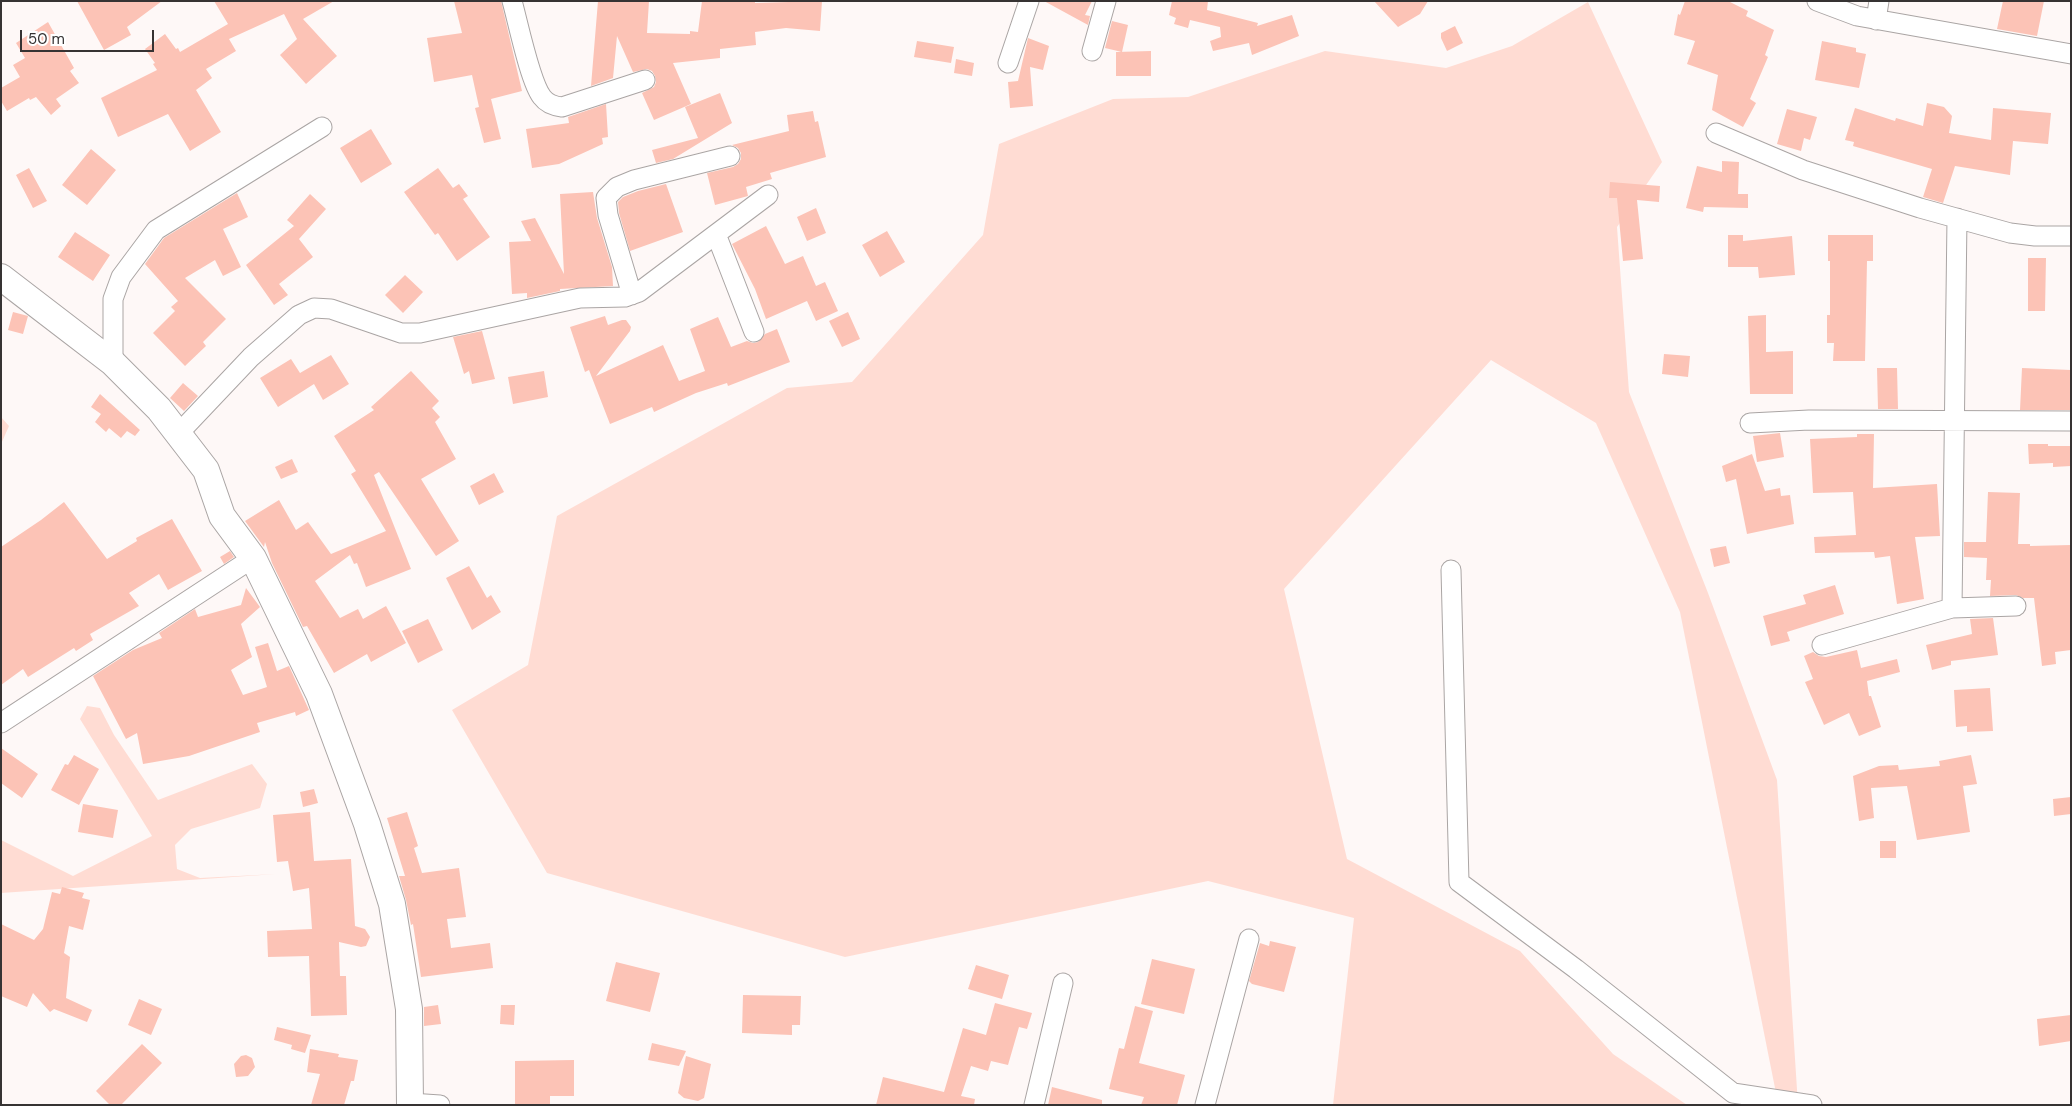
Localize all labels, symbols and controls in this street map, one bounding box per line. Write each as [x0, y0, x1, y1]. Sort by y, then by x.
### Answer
scale bar [22, 20, 156, 52]
text: 50 m [28, 29, 65, 49]

